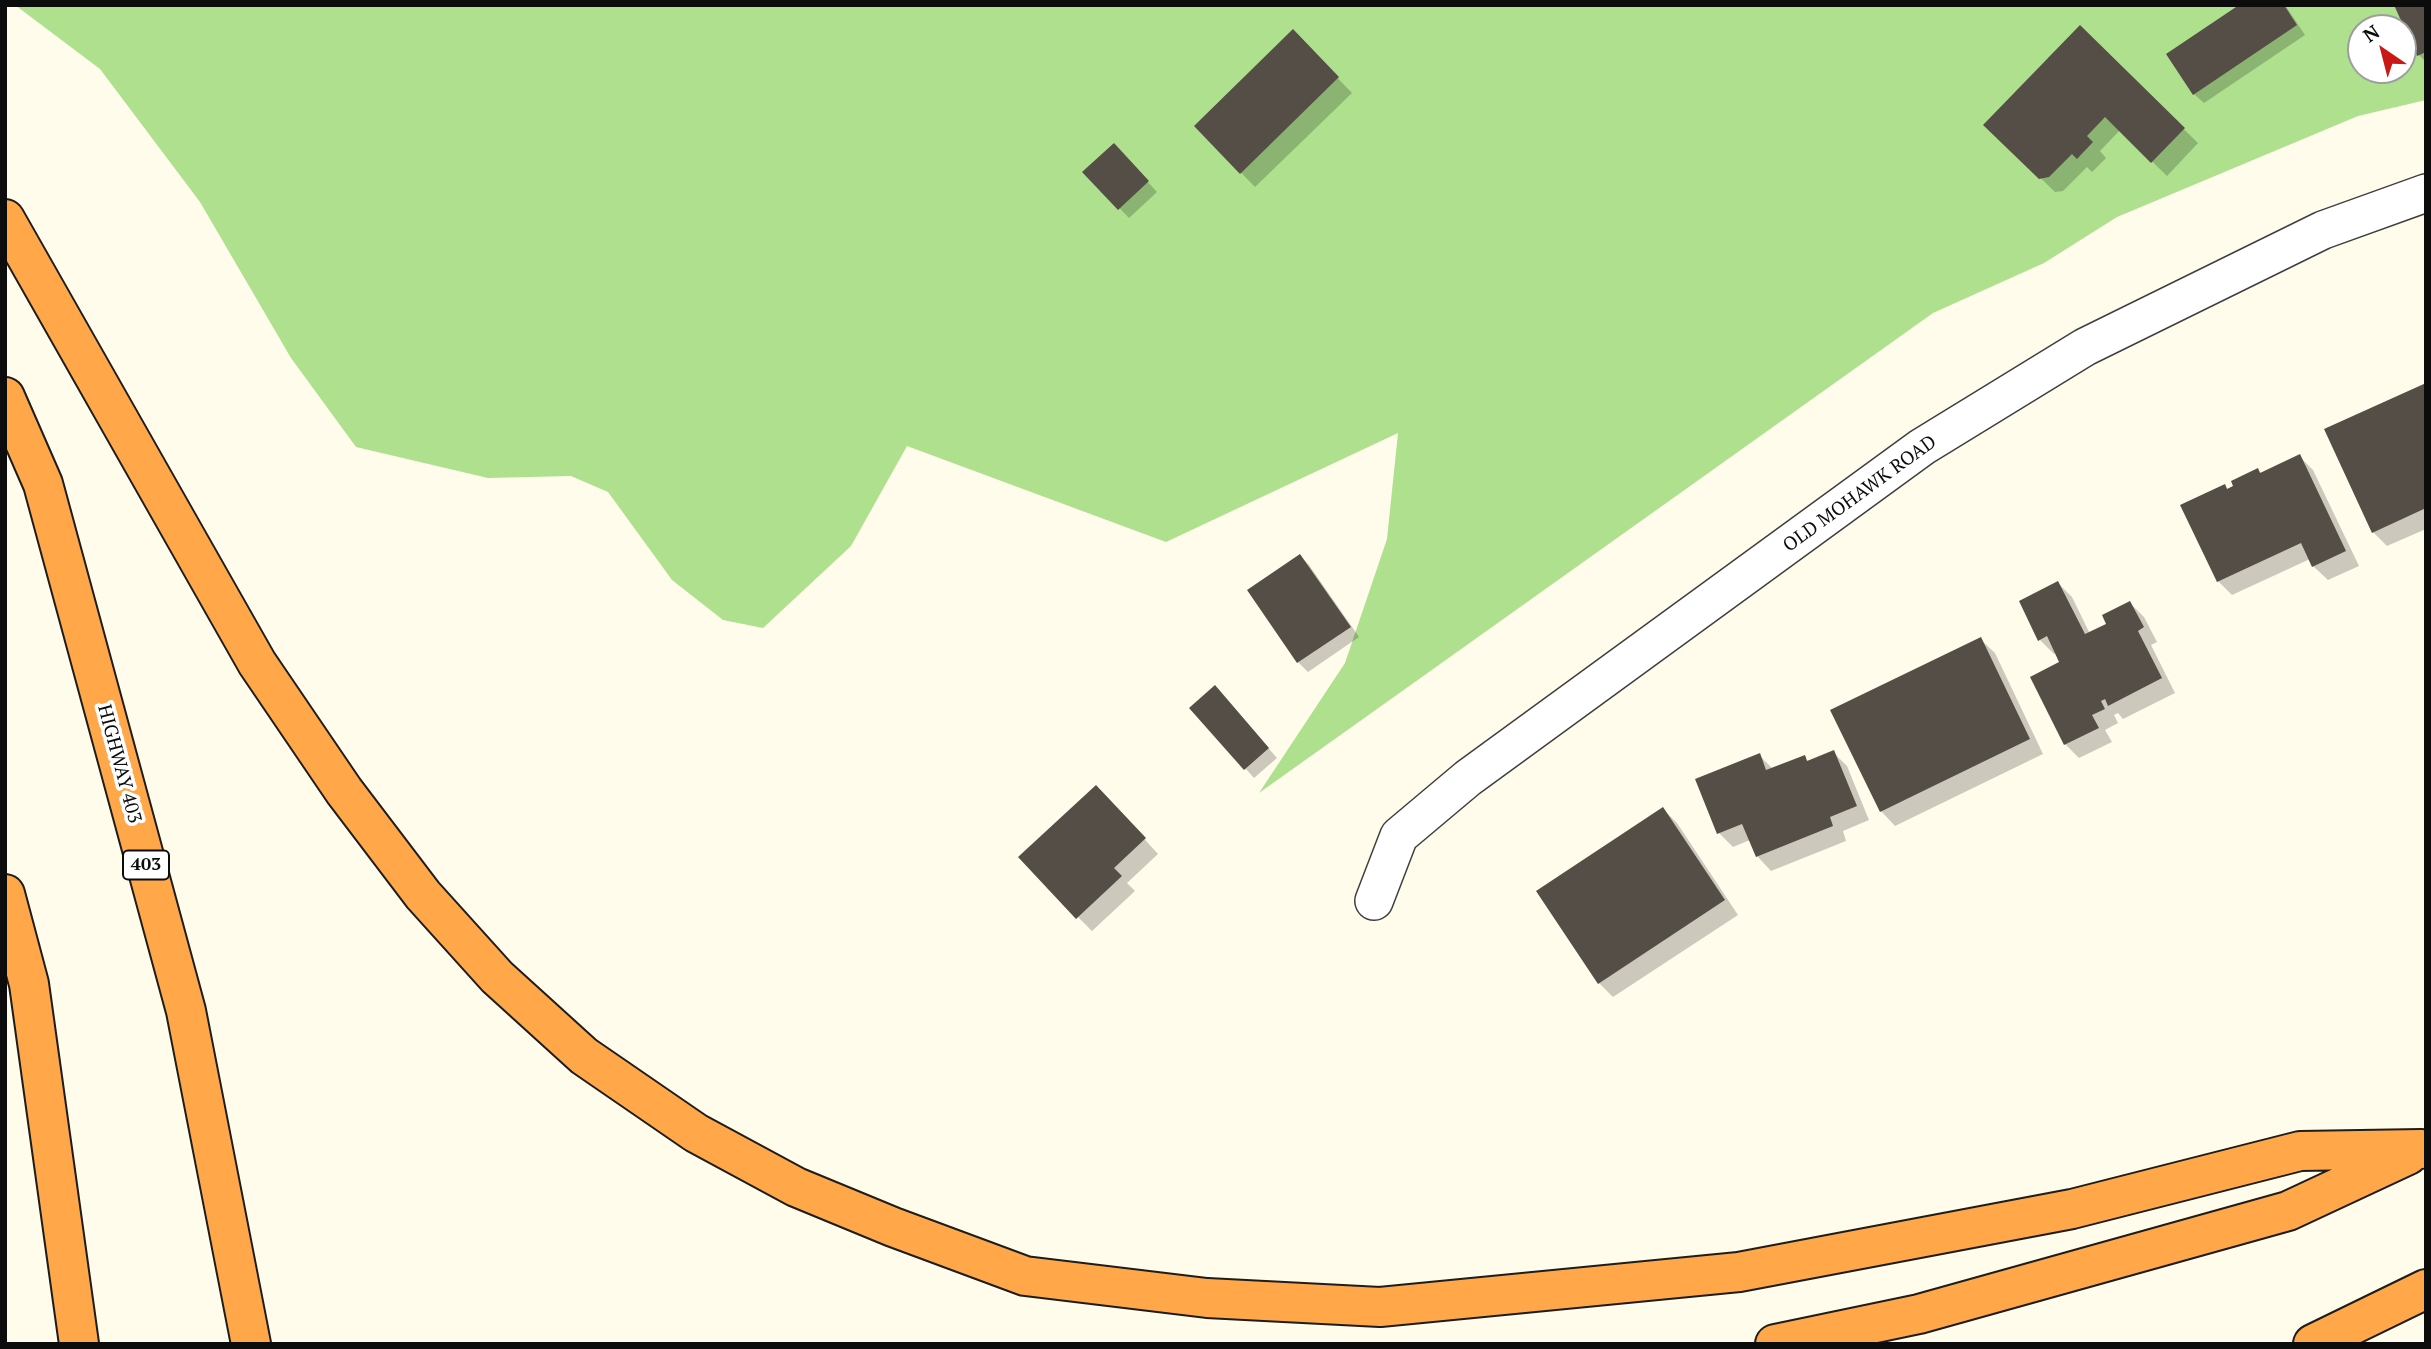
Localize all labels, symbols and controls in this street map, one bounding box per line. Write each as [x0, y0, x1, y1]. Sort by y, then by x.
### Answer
north arrow [2347, 14, 2417, 84]
text: N [2358, 19, 2384, 47]
street label: OLD MOHAWK ROAD [1779, 431, 1941, 557]
street label: HIGHWAY 403 [92, 702, 146, 826]
road number: 403 [123, 850, 169, 880]

